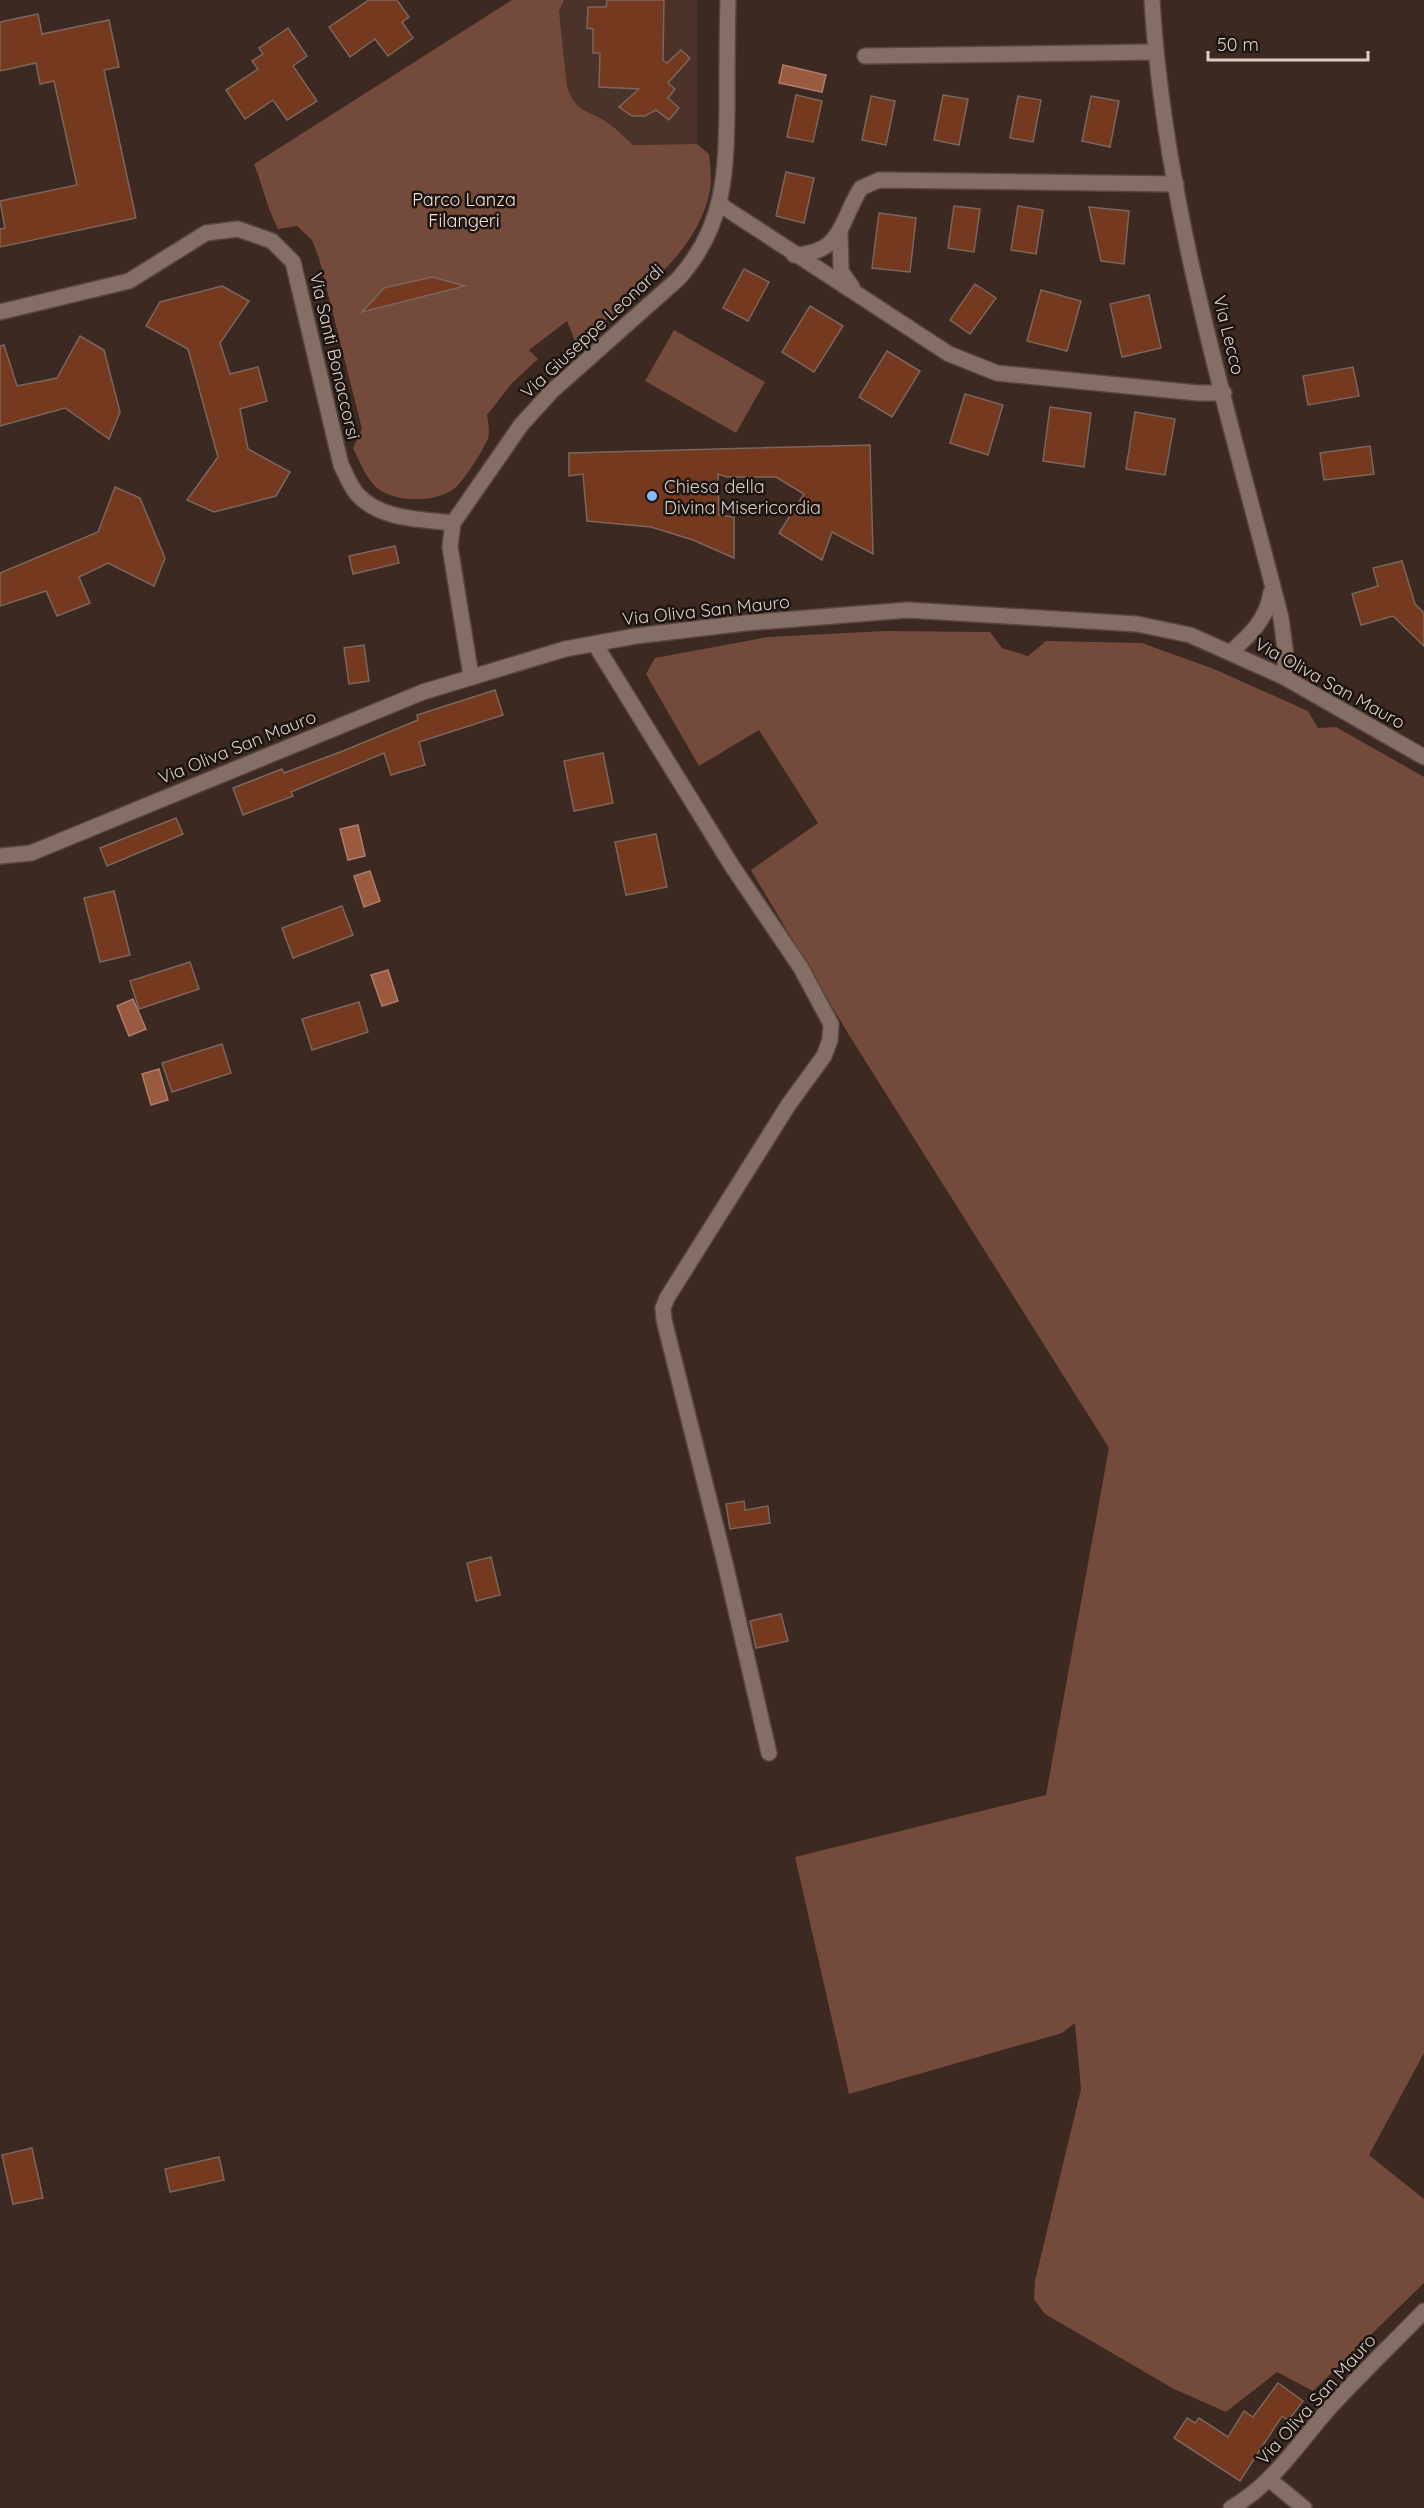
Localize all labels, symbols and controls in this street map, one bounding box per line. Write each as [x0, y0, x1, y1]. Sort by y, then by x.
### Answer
scale bar [1208, 24, 1368, 62]
text: 50 m [1217, 33, 1259, 56]
park label: Parco Lanza Filangeri [412, 188, 516, 232]
street label: Via Giuseppe Leonardi [516, 259, 668, 403]
street label: Via Santi Bonaccorsi [305, 270, 365, 442]
street label: Via Lecco [1208, 293, 1250, 377]
place label: Chiesa della Divina Misericordia [664, 475, 821, 519]
marker: Chiesa della Divina Misericordia [645, 489, 659, 503]
street label: Via Oliva San Mauro [621, 590, 791, 630]
street label: Via Oliva San Mauro [1251, 632, 1409, 734]
street label: Via Oliva San Mauro [155, 705, 319, 789]
street label: Via Oliva San Mauro [1251, 2329, 1381, 2469]

